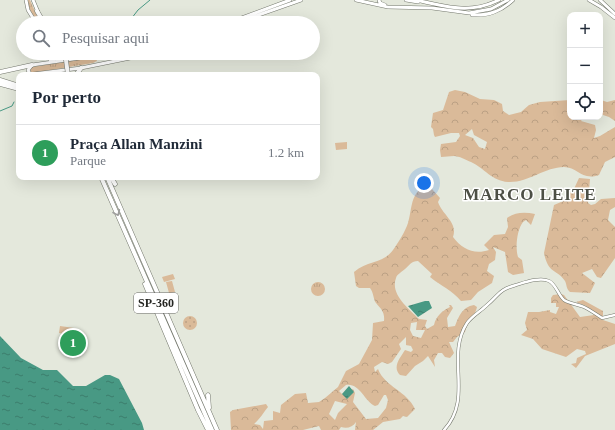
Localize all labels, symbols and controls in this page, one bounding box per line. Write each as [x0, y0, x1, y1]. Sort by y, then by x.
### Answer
map controls [567, 12, 603, 120]
button: + [567, 12, 603, 48]
search box [16, 16, 320, 60]
icon: search [30, 27, 52, 49]
text: Pesquisar aqui [62, 30, 149, 46]
button: − [567, 48, 603, 84]
button: locate [567, 84, 603, 120]
text: Por perto [32, 88, 101, 107]
text: Praça Allan Manzini [70, 136, 203, 152]
text: 1 [42, 145, 48, 160]
text: 1.2 km [268, 145, 304, 160]
text: Parque [70, 153, 106, 168]
your location [414, 173, 434, 193]
district label: MARCO LEITE [463, 185, 597, 204]
one-way arrow [112, 209, 120, 216]
road number: SP-360 [134, 293, 178, 313]
pin: 1 [60, 328, 86, 358]

